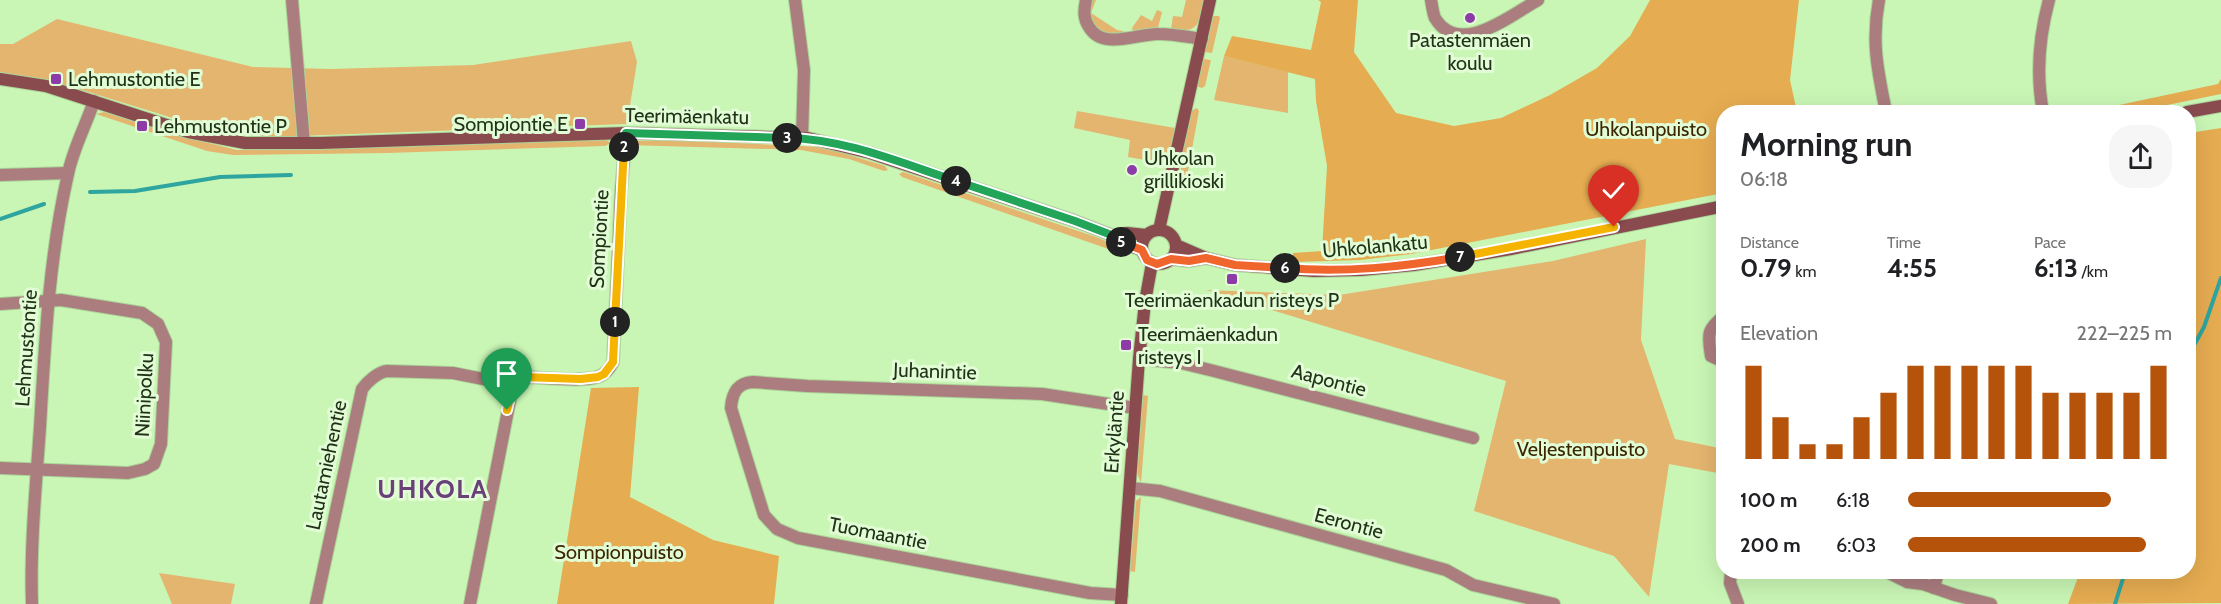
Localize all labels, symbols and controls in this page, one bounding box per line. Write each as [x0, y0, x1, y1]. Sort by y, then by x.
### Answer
marker: Patastenmäen koulu [1463, 11, 1477, 25]
place label: Patastenmäen koulu [1409, 28, 1531, 75]
place label: Lehmustontie E [68, 67, 201, 91]
marker: Lehmustontie E [49, 72, 63, 86]
street label: Teerimäenkatu [625, 103, 749, 129]
place label: Sompiontie E [454, 112, 568, 136]
place label: Lehmustontie P [154, 114, 287, 138]
marker: Sompiontie E [573, 117, 587, 131]
park label: Uhkolanpuisto [1585, 117, 1707, 141]
marker: Lehmustontie P [135, 119, 149, 133]
pin: 3 [772, 123, 802, 153]
text: Morning run [1740, 124, 1912, 164]
button: share [2109, 125, 2172, 188]
text: 3 [783, 128, 791, 147]
pin: 2 [609, 132, 639, 162]
text: 2 [620, 137, 628, 156]
place label: Uhkolan grillikioski [1144, 146, 1224, 193]
marker: Uhkolan grillikioski [1125, 163, 1139, 177]
pin [1588, 165, 1639, 227]
pin: 4 [941, 166, 971, 196]
text: 06:18 [1740, 167, 1788, 191]
text: 4 [951, 171, 961, 190]
icon: check [1597, 174, 1630, 207]
street label: Sompiontie [584, 189, 614, 289]
pin: 5 [1106, 227, 1136, 257]
street label: Uhkolankatu [1321, 229, 1429, 263]
text: 5 [1117, 232, 1125, 251]
text: Distance [1740, 233, 1799, 252]
text: Time [1887, 233, 1921, 252]
text: Pace [2034, 233, 2066, 252]
pin: 7 [1445, 242, 1475, 272]
text: 7 [1456, 247, 1464, 266]
text: 0.79 [1740, 252, 1792, 284]
text: 4:55 [1887, 252, 1937, 284]
text: 6:13 [2034, 252, 2078, 284]
pin: 6 [1270, 253, 1300, 283]
text: 6 [1281, 258, 1290, 277]
text: km [1792, 262, 1817, 281]
text: /km [2078, 262, 2108, 281]
marker: Teerimäenkadun risteys P [1225, 272, 1239, 286]
place label: Teerimäenkadun risteys P [1125, 288, 1339, 312]
street label: Lehmustontie [10, 289, 42, 407]
pin: 1 [600, 307, 630, 337]
text: 1 [612, 312, 618, 331]
text: Elevation [1740, 321, 1818, 345]
text: 222–225 m [2076, 321, 2172, 345]
place label: Teerimäenkadun risteys I [1138, 322, 1278, 369]
marker: Teerimäenkadun risteys I [1119, 338, 1133, 352]
pin [481, 348, 532, 410]
street label: Niinipolku [130, 352, 158, 438]
icon: arrive [490, 357, 523, 390]
street label: Juhanintie [892, 358, 977, 384]
street label: Aapontie [1289, 359, 1369, 401]
street label: Erkyläntie [1099, 390, 1129, 474]
street label: Lautamiehentie [301, 398, 351, 532]
park label: Veljestenpuisto [1517, 437, 1645, 461]
district label: UHKOLA [377, 473, 489, 505]
text: 100 m [1740, 488, 1798, 512]
text: 6:18 [1836, 488, 1870, 512]
street label: Eerontie [1312, 502, 1386, 544]
street label: Tuomaantie [827, 512, 929, 554]
text: 200 m [1740, 533, 1801, 557]
text: 6:03 [1836, 533, 1876, 557]
park label: Sompionpuisto [554, 540, 684, 564]

